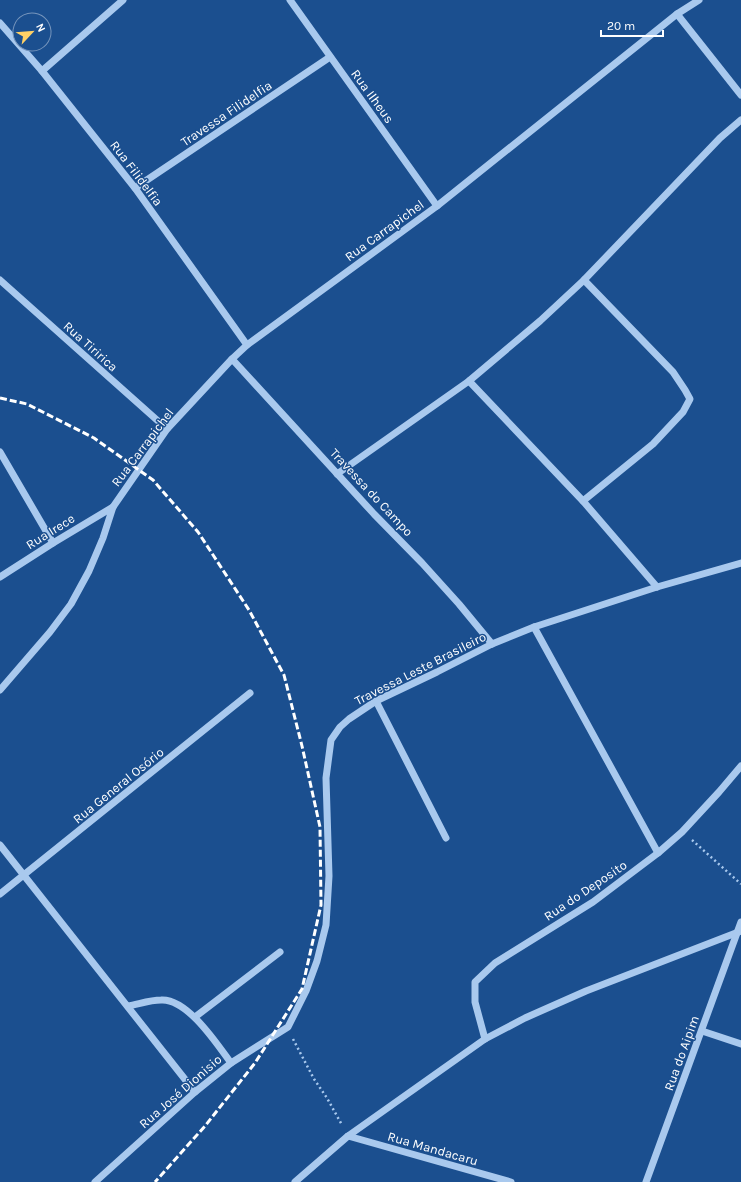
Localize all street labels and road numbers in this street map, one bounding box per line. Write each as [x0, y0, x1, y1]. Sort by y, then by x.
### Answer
street label: Rua Ilheus [348, 67, 397, 126]
street label: Travessa Filidelfia [178, 77, 275, 149]
street label: Rua Filidelfia [107, 138, 166, 209]
street label: Rua Carrapichel [342, 197, 427, 264]
street label: Rua Tiririca [61, 318, 121, 375]
street label: Rua Carrapichel [108, 405, 177, 489]
street label: Travessa do Campo [327, 445, 416, 539]
street label: Rua Irece [23, 510, 78, 552]
street label: Travessa Leste Brasileiro [352, 629, 488, 708]
street label: Rua General Osório [70, 744, 167, 827]
street label: Rua do Deposito [541, 857, 630, 924]
street label: Rua do Aipim [661, 1014, 702, 1093]
street label: Rua José Dionisio [136, 1052, 225, 1131]
street label: Rua Mandacaru [386, 1128, 480, 1169]

